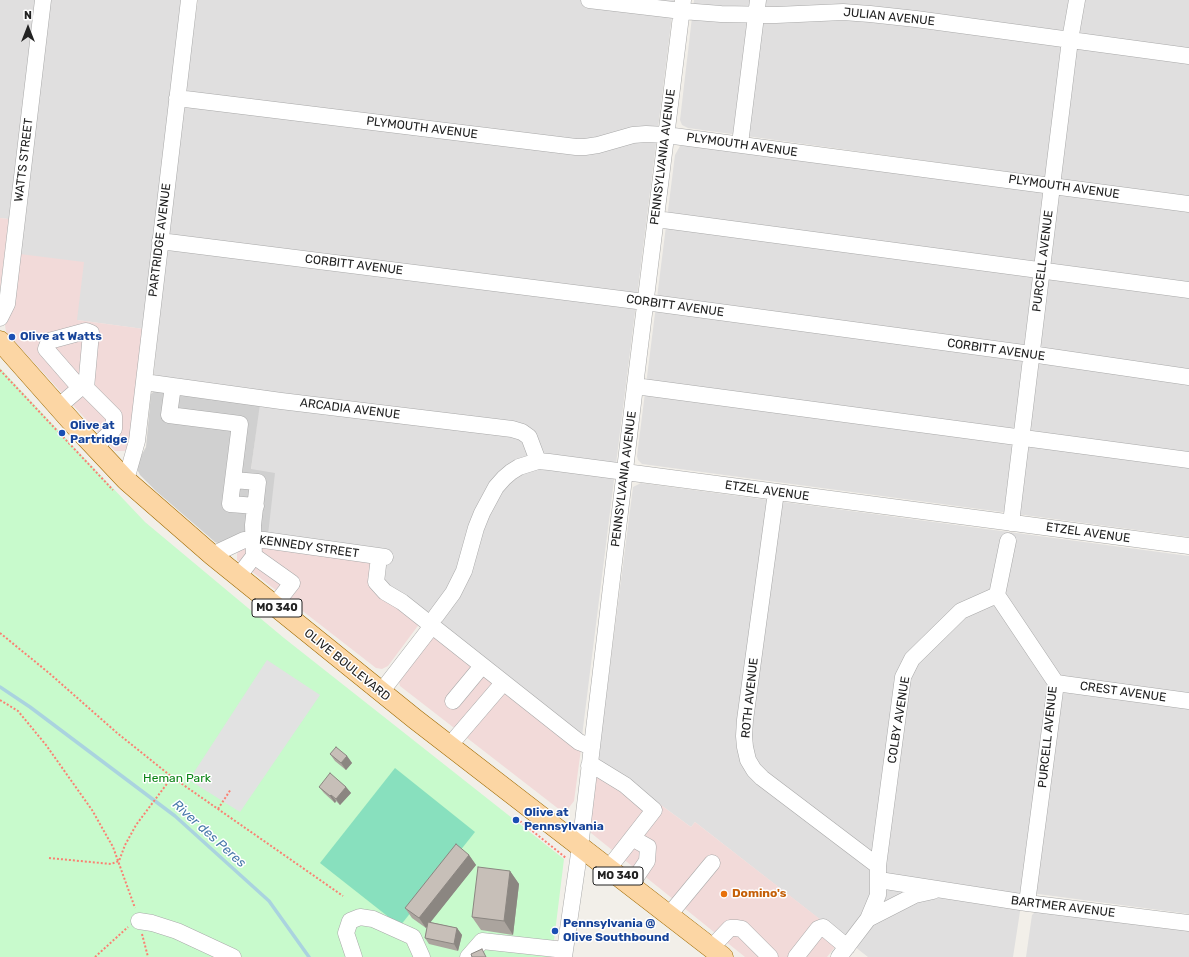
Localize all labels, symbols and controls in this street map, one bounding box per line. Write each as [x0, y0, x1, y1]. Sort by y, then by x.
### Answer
street label: JULIAN AVENUE [843, 5, 935, 29]
north arrow [8, 8, 48, 48]
text: N [24, 9, 32, 22]
street label: PENNSYLVANIA AVENUE [648, 88, 678, 226]
street label: PLYMOUTH AVENUE [366, 114, 478, 142]
street label: WATTS STREET [12, 117, 36, 203]
street label: PLYMOUTH AVENUE [686, 130, 798, 160]
street label: PLYMOUTH AVENUE [1008, 172, 1120, 202]
street label: PARTRIDGE AVENUE [146, 182, 174, 298]
street label: PURCELL AVENUE [1030, 209, 1056, 313]
street label: CORBITT AVENUE [304, 252, 404, 278]
street label: CORBITT AVENUE [625, 292, 725, 320]
place label: Olive at Watts [20, 330, 102, 344]
marker: Olive at Watts [7, 332, 17, 342]
street label: CORBITT AVENUE [946, 336, 1046, 364]
street label: ARCADIA AVENUE [299, 396, 401, 422]
street label: PENNSYLVANIA AVENUE [609, 410, 639, 548]
place label: Olive at Partridge [70, 419, 127, 447]
marker: Olive at Partridge [57, 428, 67, 438]
street label: ETZEL AVENUE [724, 478, 810, 504]
street label: ETZEL AVENUE [1045, 520, 1131, 546]
street label: KENNEDY STREET [258, 533, 360, 561]
road number: MO 340 [252, 599, 302, 617]
street label: OLIVE BOULEVARD [301, 626, 393, 704]
street label: ROTH AVENUE [739, 657, 761, 739]
street label: COLBY AVENUE [885, 675, 913, 765]
street label: CREST AVENUE [1079, 679, 1167, 705]
street label: PURCELL AVENUE [1035, 685, 1061, 789]
park label: Heman Park [143, 772, 211, 786]
water label: River des Peres [169, 797, 249, 871]
place label: Olive at Pennsylvania [524, 806, 604, 834]
marker: Olive at Pennsylvania [511, 815, 521, 825]
road number: MO 340 [593, 867, 643, 885]
place label: Domino's [732, 887, 786, 901]
marker: Domino's [719, 889, 729, 899]
street label: BARTMER AVENUE [1010, 893, 1116, 921]
place label: Pennsylvania @ Olive Southbound [563, 917, 669, 945]
marker: Pennsylvania @ Olive Southbound [550, 926, 560, 936]

